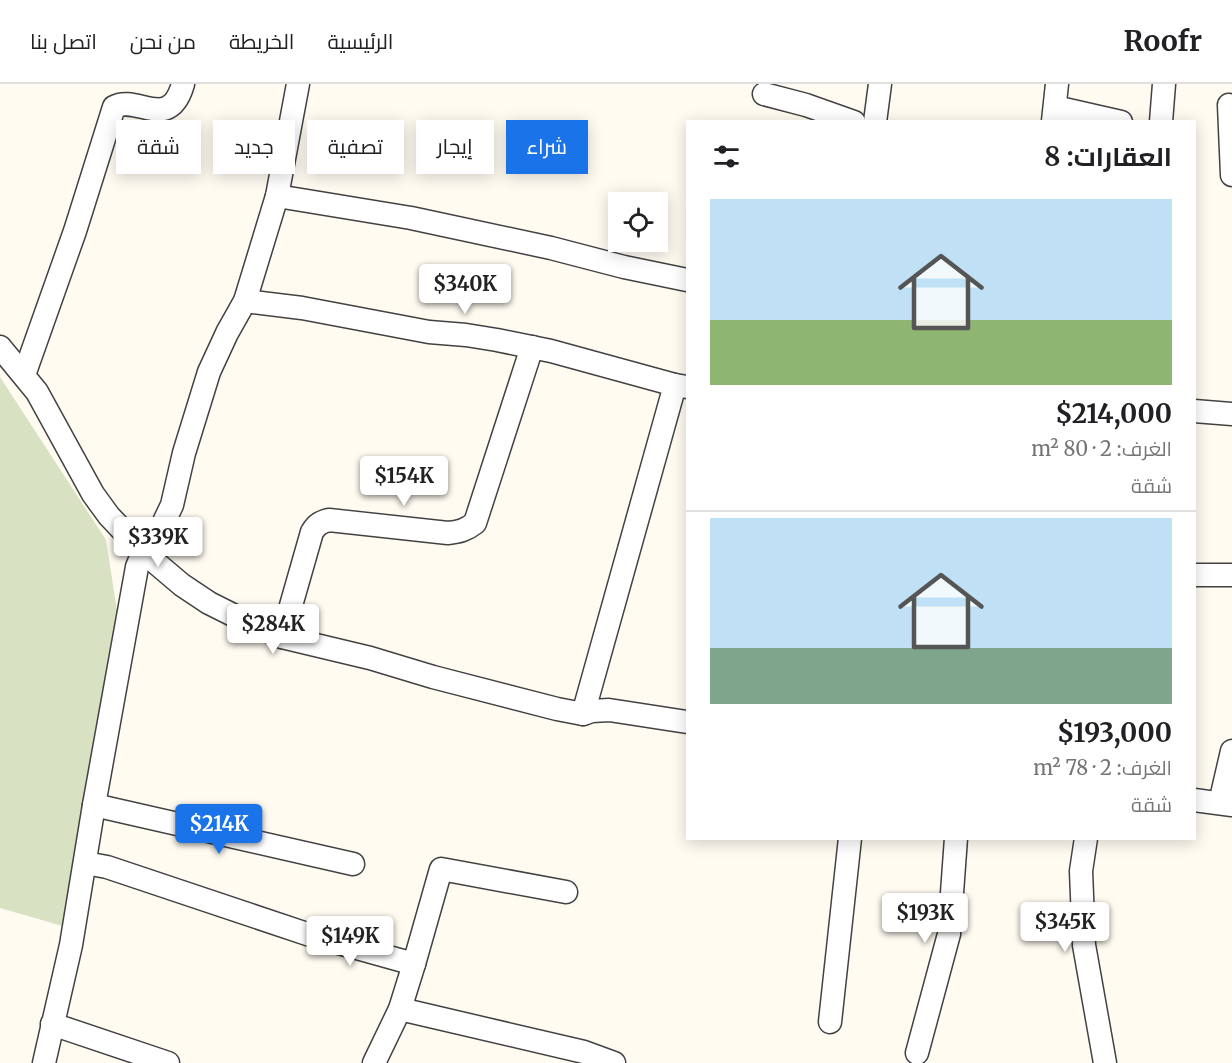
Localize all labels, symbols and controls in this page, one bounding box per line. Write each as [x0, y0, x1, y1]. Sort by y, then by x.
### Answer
text: Roofr [1124, 23, 1202, 59]
text: اتصل بنا [30, 28, 97, 55]
text: من نحن [130, 28, 196, 55]
text: الخريطة [229, 28, 294, 55]
text: الرئيسية [327, 28, 393, 55]
chip: شقة [116, 120, 201, 174]
chip: جديد [213, 120, 295, 174]
chip: تصفية [307, 120, 404, 174]
chip: إيجار [416, 120, 494, 174]
chip: شراء [506, 120, 588, 174]
icon: filters [710, 140, 743, 173]
text: العقارات: 8 [1044, 140, 1172, 173]
map controls [608, 192, 668, 252]
button: locate [608, 192, 668, 252]
icon: home [887, 238, 995, 346]
pin: $340K [423, 264, 507, 315]
text: $340K [433, 271, 497, 296]
text: $214,000 [1055, 397, 1172, 430]
text: الغرف: 2 · 80 m² [1031, 436, 1172, 461]
pin: $154K [362, 456, 446, 507]
text: $154K [374, 463, 434, 488]
text: شقة [1131, 473, 1172, 498]
pin: $339K [116, 517, 200, 568]
text: $339K [128, 524, 188, 549]
icon: home [887, 557, 995, 665]
pin: $284K [231, 604, 315, 655]
text: $284K [241, 611, 305, 636]
text: $193,000 [1057, 716, 1172, 749]
text: الغرف: 2 · 78 m² [1033, 755, 1172, 780]
text: شقة [1131, 792, 1172, 817]
pin: $214K [177, 804, 261, 855]
text: $214K [189, 811, 249, 836]
pin: $193K [883, 893, 967, 944]
text: $193K [896, 900, 954, 925]
pin: $345K [1023, 902, 1107, 953]
text: $345K [1034, 909, 1096, 934]
pin: $149K [308, 916, 392, 967]
text: $149K [321, 923, 379, 948]

